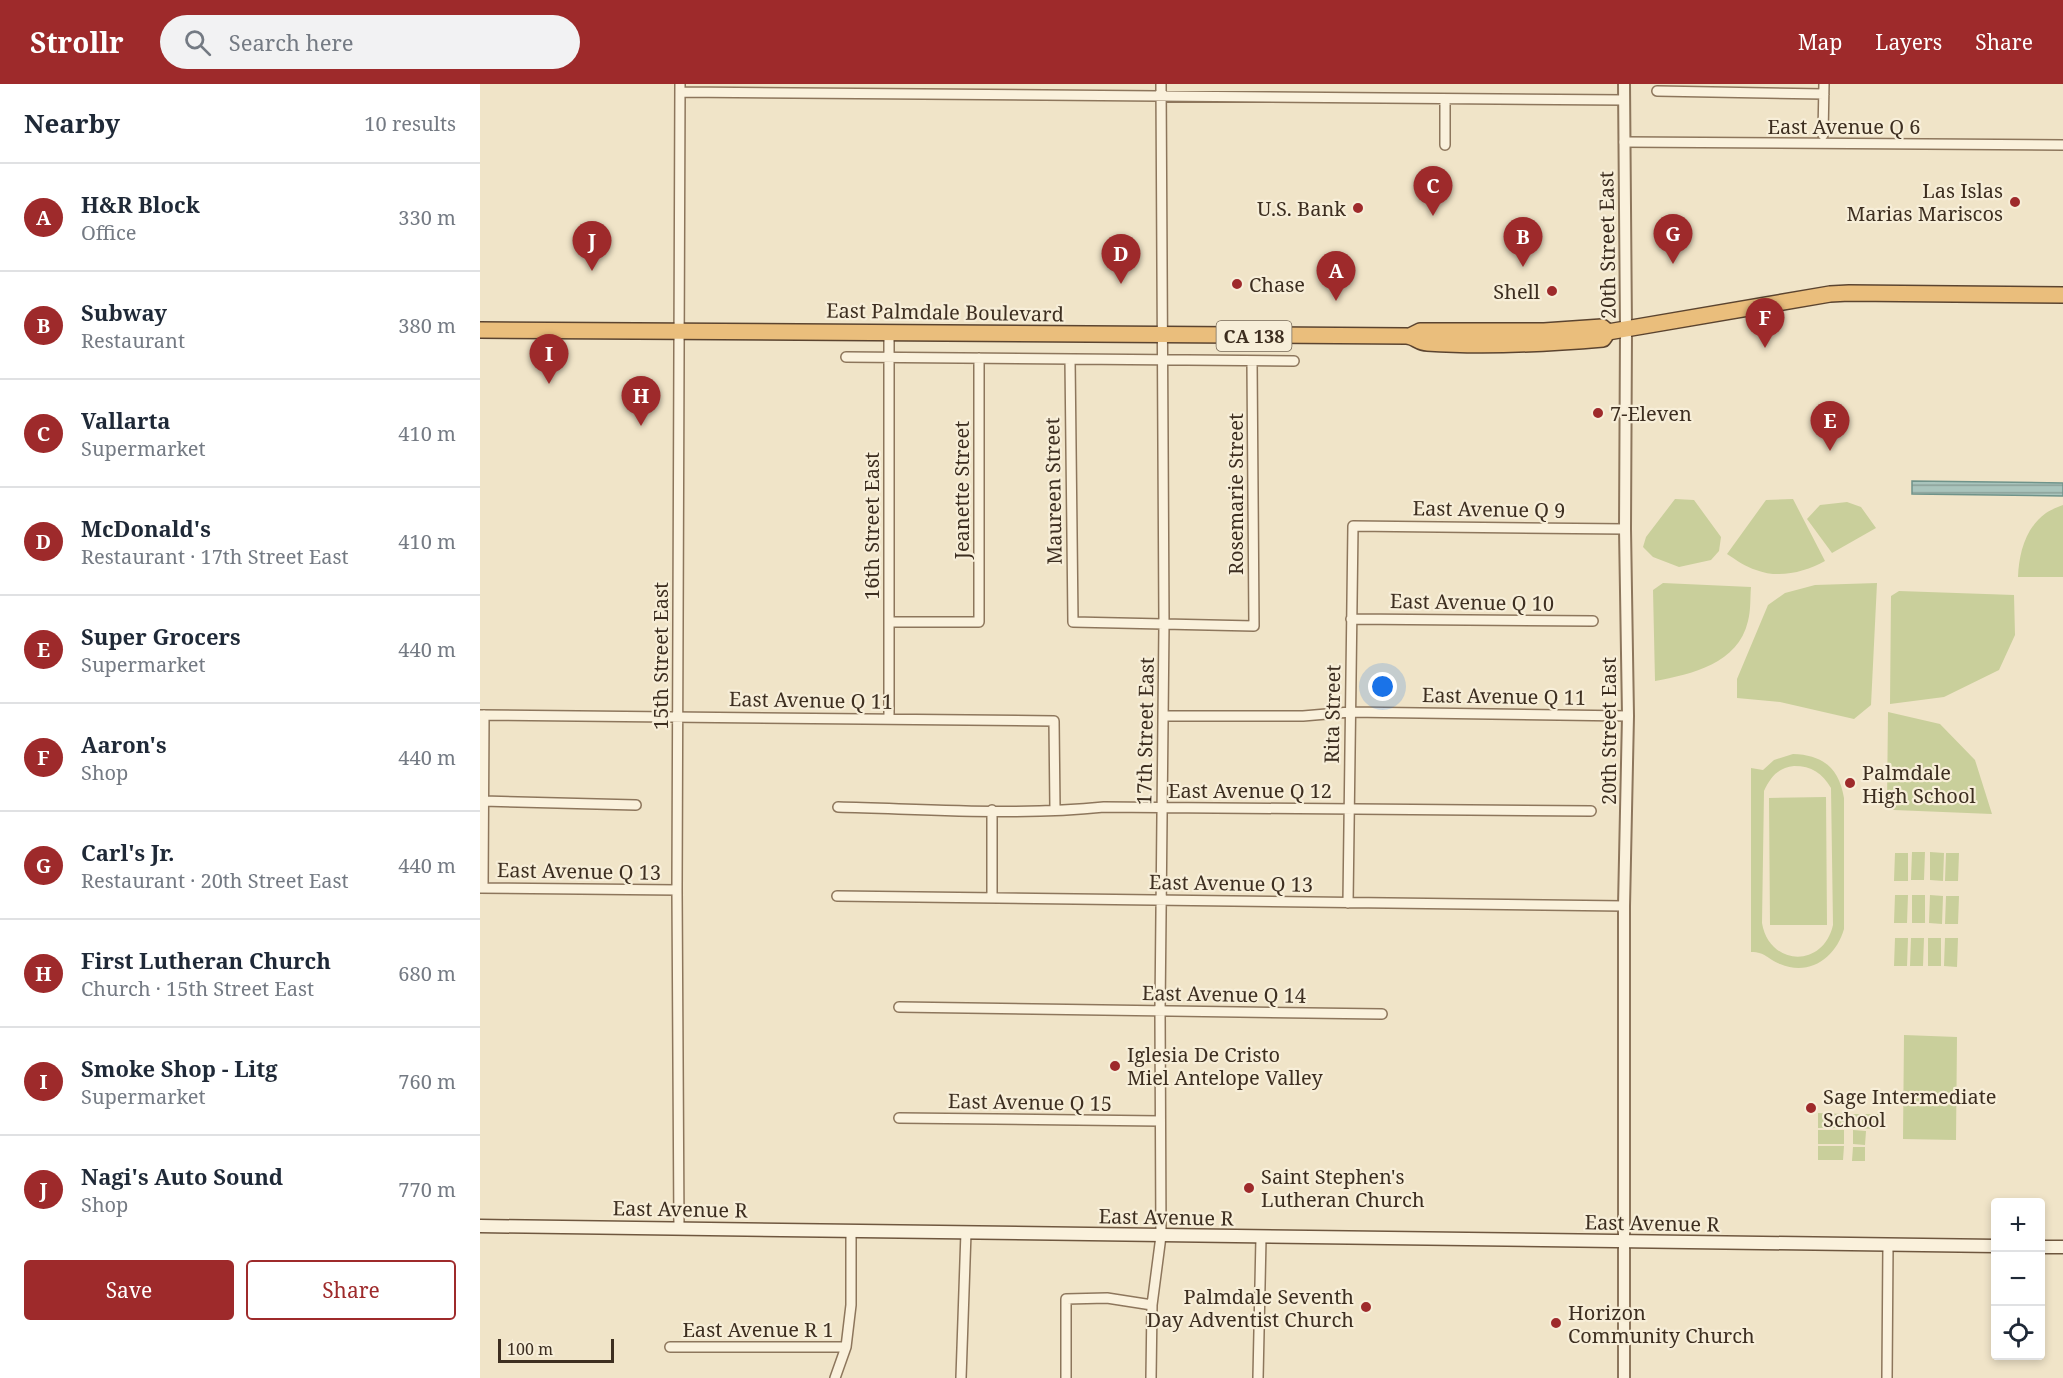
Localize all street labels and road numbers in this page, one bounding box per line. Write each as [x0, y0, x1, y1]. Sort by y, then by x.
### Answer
street label: East Avenue Q 6 [1768, 113, 1920, 140]
street label: 20th Street East [1592, 171, 1622, 319]
street label: East Palmdale Boulevard [826, 296, 1064, 328]
road number: CA 138 [1216, 321, 1292, 351]
street label: Rosemarie Street [1222, 413, 1249, 575]
street label: Maureen Street [1038, 417, 1068, 565]
street label: Jeanette Street [948, 421, 975, 560]
street label: 16th Street East [858, 452, 885, 600]
street label: East Avenue Q 9 [1412, 494, 1566, 524]
street label: 15th Street East [647, 582, 674, 730]
street label: East Avenue Q 10 [1390, 587, 1554, 617]
street label: 17th Street East [1130, 657, 1160, 805]
street label: 20th Street East [1595, 657, 1622, 805]
street label: Rita Street [1318, 664, 1346, 764]
street label: East Avenue Q 11 [1422, 681, 1586, 711]
street label: East Avenue Q 11 [729, 685, 893, 715]
street label: East Avenue Q 12 [1168, 777, 1332, 804]
street label: East Avenue Q 13 [497, 856, 661, 886]
street label: East Avenue Q 13 [1149, 868, 1313, 898]
street label: East Avenue Q 14 [1142, 979, 1306, 1009]
street label: East Avenue Q 15 [948, 1087, 1112, 1117]
street label: East Avenue R [612, 1194, 748, 1224]
street label: East Avenue R [1098, 1202, 1234, 1232]
street label: East Avenue R [1584, 1208, 1720, 1238]
street label: East Avenue R 1 [682, 1316, 834, 1343]

